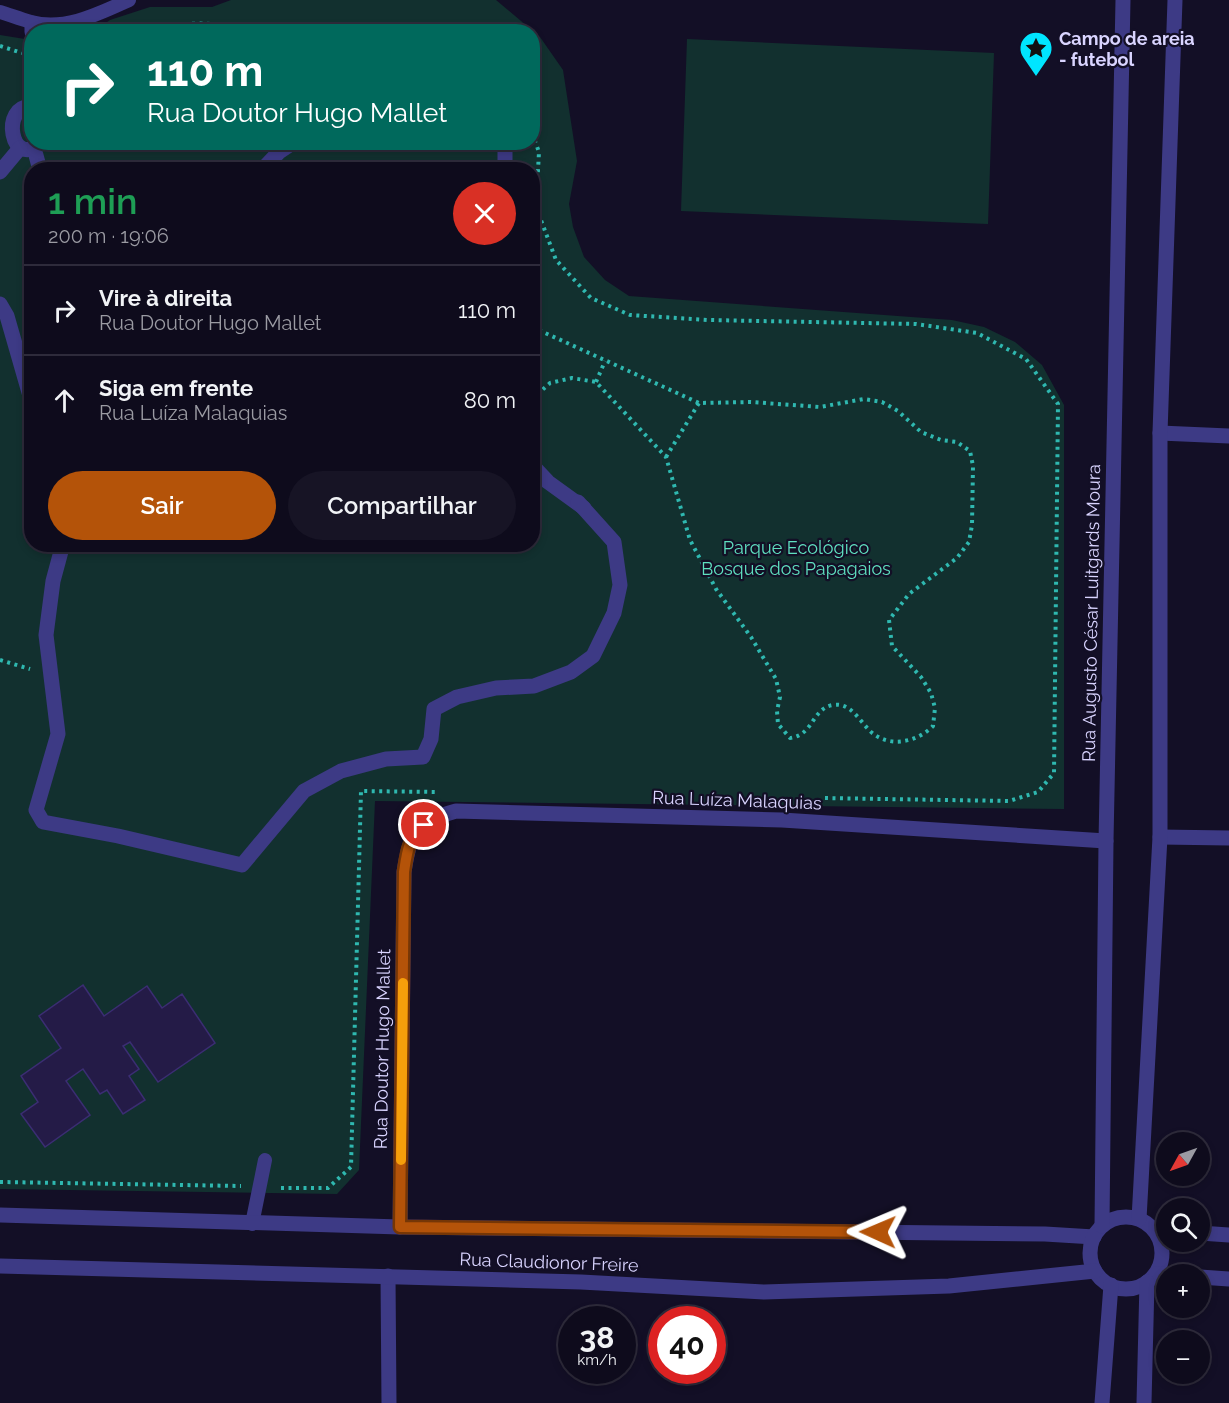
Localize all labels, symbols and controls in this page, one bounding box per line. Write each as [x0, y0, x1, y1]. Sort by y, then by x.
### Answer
place label: Campo de areia - futebol [1059, 28, 1195, 70]
place icon: Campo de areia - futebol [1018, 30, 1054, 77]
text: 110 m [147, 47, 263, 96]
icon: right [48, 48, 126, 126]
text: Rua Doutor Hugo Mallet [147, 97, 447, 128]
text: 1 min [48, 180, 137, 222]
button: close [453, 182, 516, 245]
text: 200 m · 19:06 [48, 224, 169, 248]
text: Vire à direita [99, 285, 232, 311]
icon: right [48, 294, 81, 327]
text: 110 m [458, 297, 516, 323]
text: Rua Doutor Hugo Mallet [99, 311, 322, 335]
text: Siga em frente [99, 375, 253, 401]
icon: ahead [48, 384, 81, 417]
text: 80 m [464, 387, 516, 413]
text: Rua Luíza Malaquias [99, 401, 287, 425]
street label: Rua Augusto César Luitgards Moura [1078, 464, 1104, 762]
button: Sair [48, 471, 276, 540]
button: Compartilhar [288, 471, 516, 540]
park label: Parque Ecológico Bosque dos Papagaios [701, 537, 891, 579]
street label: Rua Luíza Malaquias [652, 787, 822, 813]
pin [398, 799, 449, 850]
icon: arrive [407, 808, 440, 841]
street label: Rua Doutor Hugo Mallet [370, 949, 394, 1149]
north arrow [1156, 1132, 1210, 1186]
map controls [1156, 1132, 1210, 1384]
button: search [1156, 1198, 1210, 1252]
position arrow [846, 1200, 910, 1264]
street label: Rua Claudionor Freire [459, 1248, 639, 1276]
button: + [1156, 1264, 1210, 1318]
speed limit sign: 40 [648, 1306, 726, 1384]
text: 38 [580, 1320, 614, 1355]
button: − [1156, 1330, 1210, 1384]
text: km/h [577, 1351, 617, 1369]

